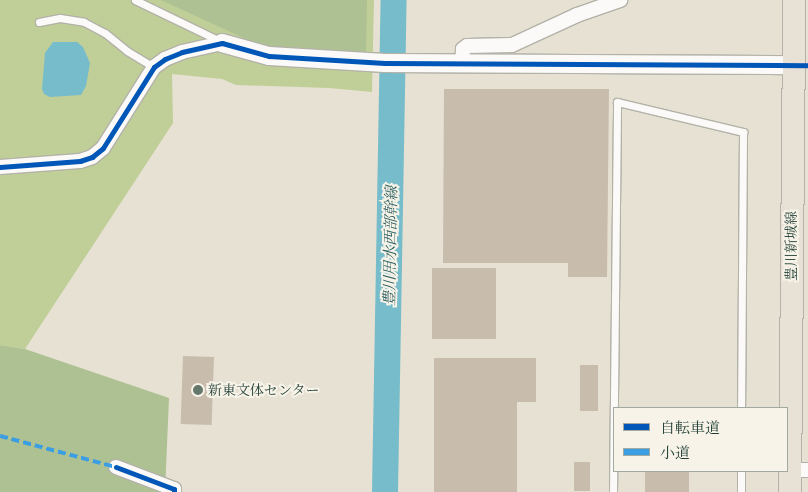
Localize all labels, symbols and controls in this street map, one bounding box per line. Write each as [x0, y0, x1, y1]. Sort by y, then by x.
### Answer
water label: 豊川用水西部幹線 [380, 186, 400, 306]
street label: 豊川新城線 [783, 211, 799, 281]
place label: 新東文体センター [208, 382, 320, 398]
marker: 新東文体センター [192, 384, 204, 396]
legend [613, 407, 788, 472]
text: 自転車道 [660, 418, 720, 437]
text: 小道 [660, 443, 690, 462]

